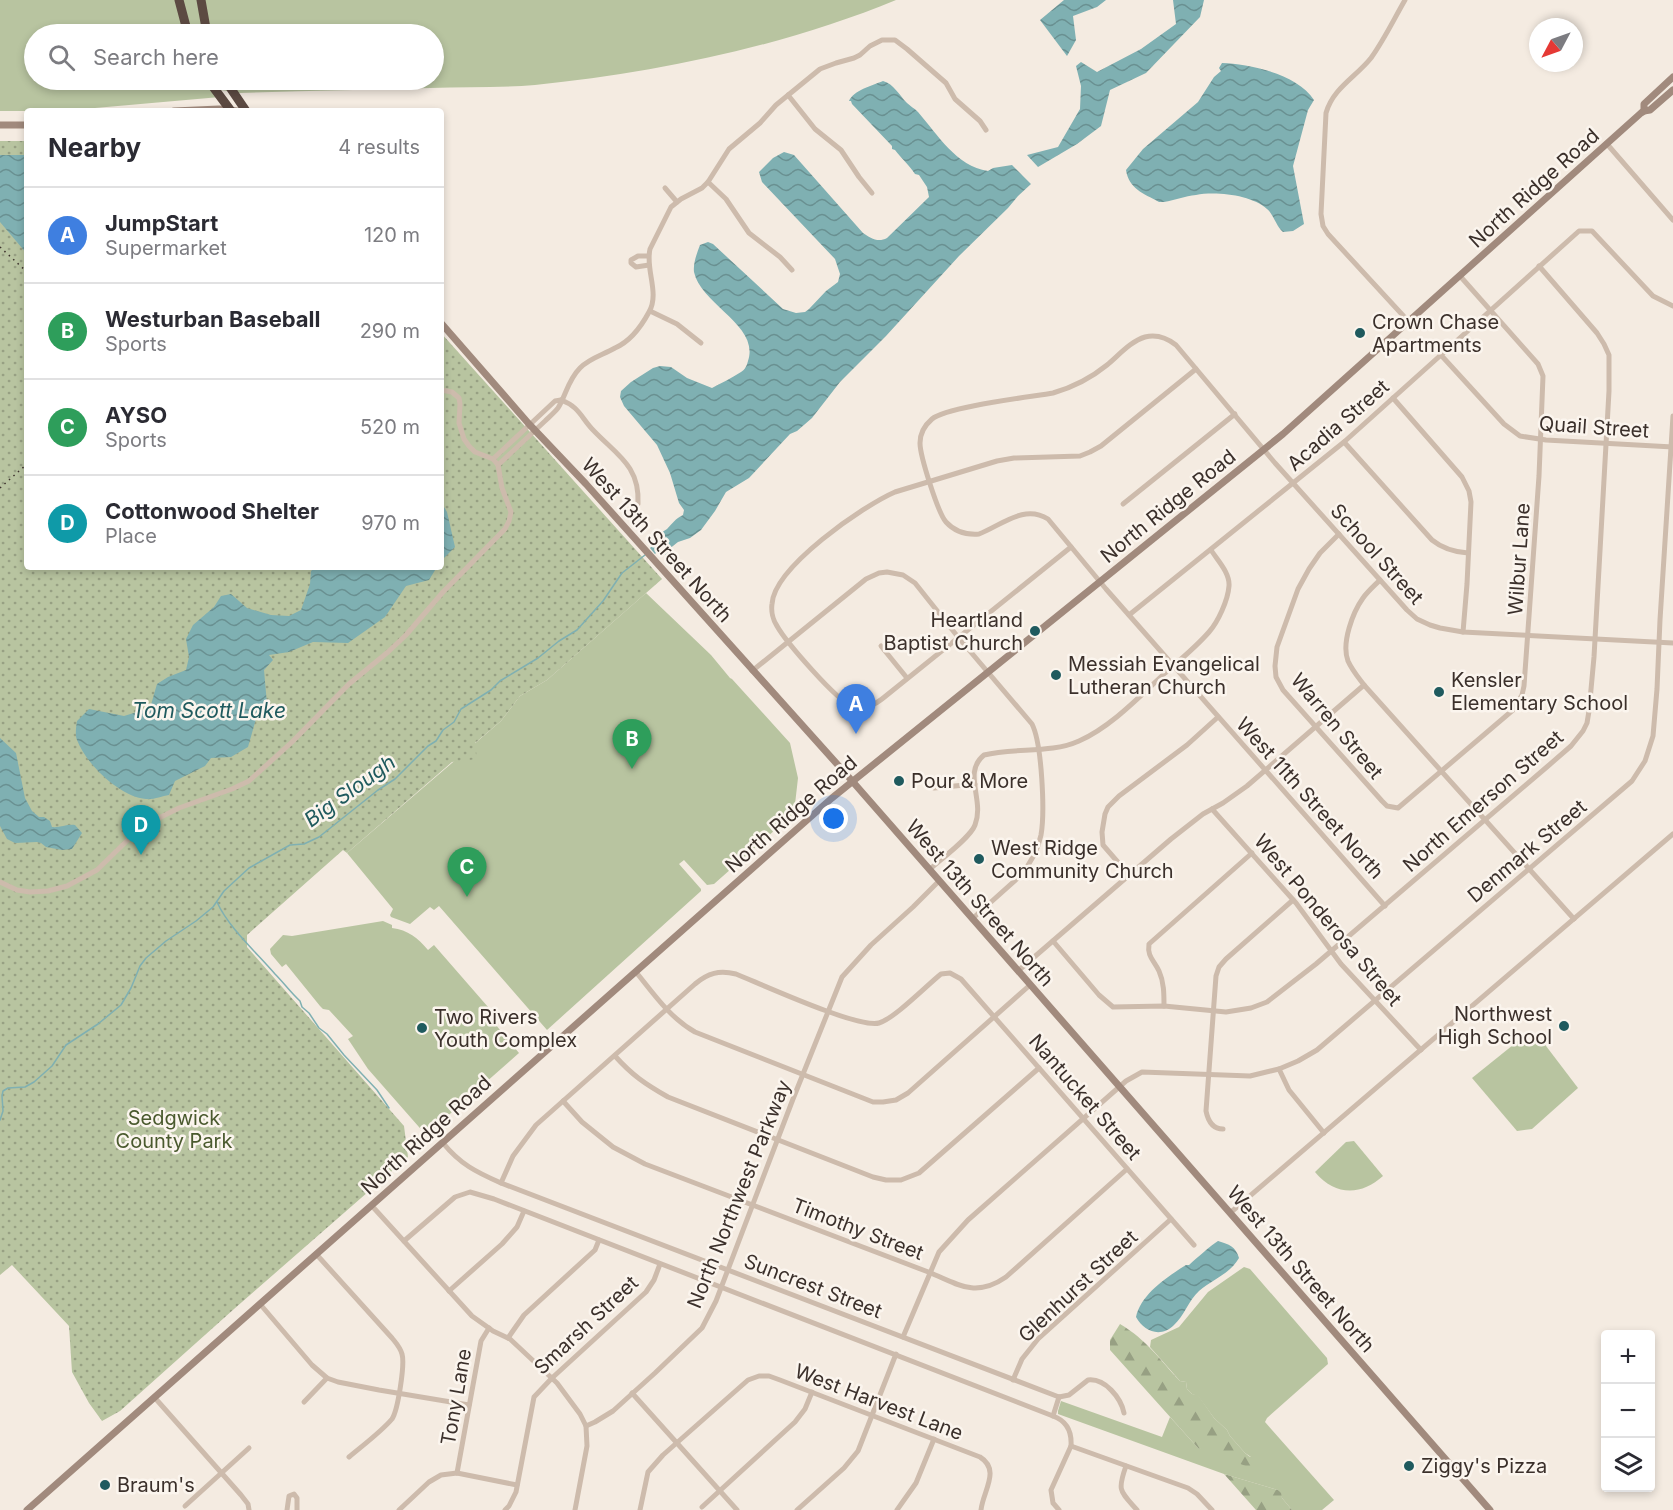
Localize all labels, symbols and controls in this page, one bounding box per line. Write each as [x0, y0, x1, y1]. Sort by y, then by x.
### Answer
north arrow [1529, 18, 1583, 72]
search box [24, 24, 444, 90]
icon: search [45, 41, 78, 74]
text: Search here [93, 44, 219, 70]
street label: North Ridge Road [1464, 123, 1604, 253]
text: Nearby [48, 132, 141, 163]
text: 4 results [338, 135, 420, 159]
text: JumpStart [105, 210, 218, 236]
text: A [60, 223, 75, 247]
text: 120 m [364, 223, 420, 247]
text: Supermarket [105, 236, 227, 260]
text: Westurban Baseball [105, 306, 321, 332]
place label: Crown Chase Apartments [1372, 310, 1499, 357]
text: B [61, 319, 74, 343]
text: 290 m [360, 319, 420, 343]
marker: Crown Chase Apartments [1353, 326, 1367, 340]
text: Sports [105, 332, 167, 356]
street label: Acadia Street [1282, 374, 1394, 476]
text: AYSO [105, 402, 167, 428]
street label: Quail Street [1538, 411, 1650, 443]
text: C [60, 415, 75, 439]
text: 520 m [360, 415, 420, 439]
text: Sports [105, 428, 167, 452]
street label: North Ridge Road [1096, 444, 1240, 568]
street label: West 13th Street North [577, 453, 737, 627]
text: Cottonwood Shelter [105, 498, 319, 524]
street label: School Street [1326, 499, 1429, 610]
street label: Wilbur Lane [1503, 502, 1535, 616]
text: D [60, 511, 75, 535]
text: 970 m [361, 511, 420, 535]
text: Place [105, 524, 157, 548]
place label: Heartland Baptist Church [884, 608, 1023, 655]
marker: Heartland Baptist Church [1028, 624, 1042, 638]
place label: Messiah Evangelical Lutheran Church [1068, 652, 1260, 699]
marker: Messiah Evangelical Lutheran Church [1049, 668, 1063, 682]
street label: Warren Street [1286, 668, 1388, 784]
place label: Kensler Elementary School [1451, 668, 1628, 715]
pin: A [836, 684, 876, 734]
marker: Kensler Elementary School [1432, 685, 1446, 699]
water label: Tom Scott Lake [132, 698, 286, 723]
street label: West 11th Street North [1231, 712, 1389, 884]
pin: B [612, 720, 652, 769]
street label: North Emerson Street [1398, 725, 1568, 877]
water label: Big Slough [299, 749, 400, 832]
street label: North Ridge Road [720, 750, 862, 878]
place label: Pour & More [911, 769, 1028, 793]
marker: Pour & More [892, 774, 906, 788]
street label: Denmark Street [1463, 794, 1592, 908]
your location [819, 804, 848, 833]
pin: D [122, 806, 160, 855]
street label: West 13th Street North [901, 815, 1059, 991]
street label: West Ponderosa Street [1249, 829, 1407, 1011]
place label: West Ridge Community Church [991, 836, 1174, 883]
pin: C [448, 848, 486, 897]
marker: West Ridge Community Church [972, 852, 986, 866]
place label: Northwest High School [1438, 1002, 1552, 1049]
place label: Two Rivers Youth Complex [434, 1005, 577, 1052]
marker: Northwest High School [1557, 1019, 1571, 1033]
marker: Two Rivers Youth Complex [415, 1021, 429, 1035]
street label: Nantucket Street [1024, 1029, 1146, 1165]
street label: North Ridge Road [356, 1070, 496, 1200]
street label: North Northwest Parkway [682, 1076, 796, 1312]
park label: Sedgwick County Park [116, 1106, 232, 1153]
street label: West 13th Street North [1222, 1181, 1380, 1357]
street label: Timothy Street [789, 1193, 927, 1265]
street label: Glenhurst Street [1014, 1225, 1143, 1347]
street label: Suncrest Street [741, 1249, 886, 1324]
street label: Smarsh Street [529, 1270, 643, 1379]
map controls [1601, 1330, 1655, 1492]
button: + [1601, 1330, 1655, 1384]
street label: Tony Lane [436, 1347, 476, 1447]
street label: West Harvest Lane [791, 1359, 967, 1445]
button: − [1601, 1384, 1655, 1438]
button: layers [1601, 1438, 1655, 1492]
place label: Ziggy's Pizza [1421, 1454, 1547, 1478]
marker: Ziggy's Pizza [1402, 1459, 1416, 1473]
place label: Braum's [117, 1473, 195, 1497]
marker: Braum's [98, 1478, 112, 1492]

